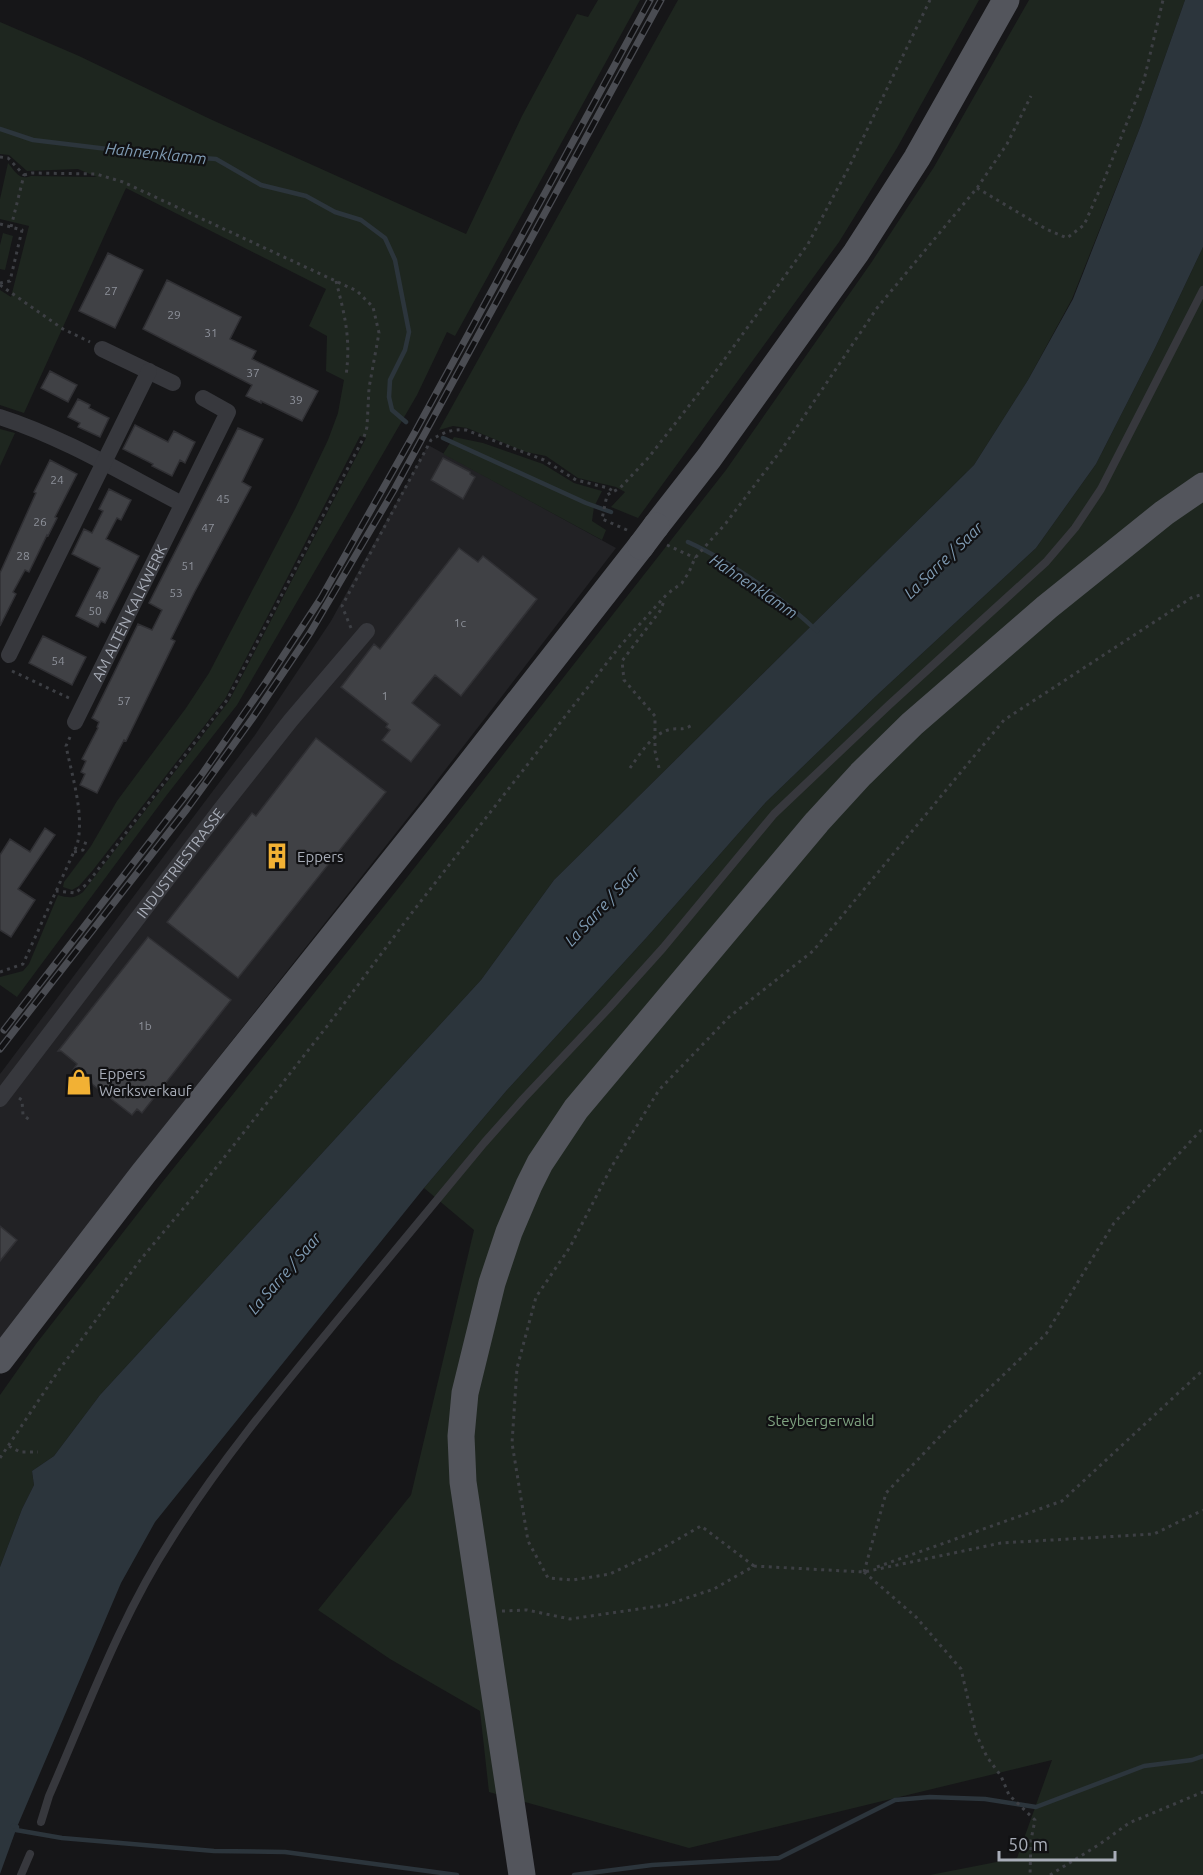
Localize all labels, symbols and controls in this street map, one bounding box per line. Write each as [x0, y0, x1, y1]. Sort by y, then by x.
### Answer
water label: Hahnenklamm [104, 139, 208, 167]
house number: 27 [104, 284, 118, 297]
house number: 29 [167, 308, 181, 321]
house number: 31 [204, 326, 218, 339]
house number: 37 [246, 366, 260, 379]
house number: 39 [289, 393, 303, 406]
house number: 24 [50, 473, 64, 486]
house number: 45 [216, 492, 230, 505]
house number: 26 [33, 515, 47, 528]
water label: La Sarre / Saar [900, 518, 987, 602]
house number: 47 [201, 521, 215, 534]
street label: AM ALTEN KALKWERK [88, 541, 170, 684]
house number: 28 [16, 549, 30, 562]
water label: Hahnenklamm [707, 550, 801, 622]
house number: 51 [181, 559, 195, 572]
house number: 53 [169, 586, 183, 599]
house number: 48 [95, 588, 109, 601]
house number: 50 [88, 604, 102, 617]
house number: 1c [454, 616, 467, 629]
house number: 54 [51, 654, 65, 667]
house number: 1 [382, 689, 388, 702]
house number: 57 [117, 694, 131, 707]
street label: INDUSTRIESTRASSE [133, 804, 227, 921]
building icon: Eppers [262, 841, 292, 871]
place label: Eppers [297, 848, 343, 865]
water label: La Sarre / Saar [561, 862, 644, 949]
house number: 1b [138, 1019, 152, 1032]
place label: Eppers Werksverkauf [99, 1065, 192, 1099]
shop icon: Eppers Werksverkauf [64, 1067, 94, 1097]
water label: La Sarre / Saar [244, 1228, 325, 1317]
park label: Steybergerwald [768, 1412, 874, 1429]
scale bar [999, 1824, 1114, 1862]
text: 50 m [1008, 1834, 1048, 1854]

